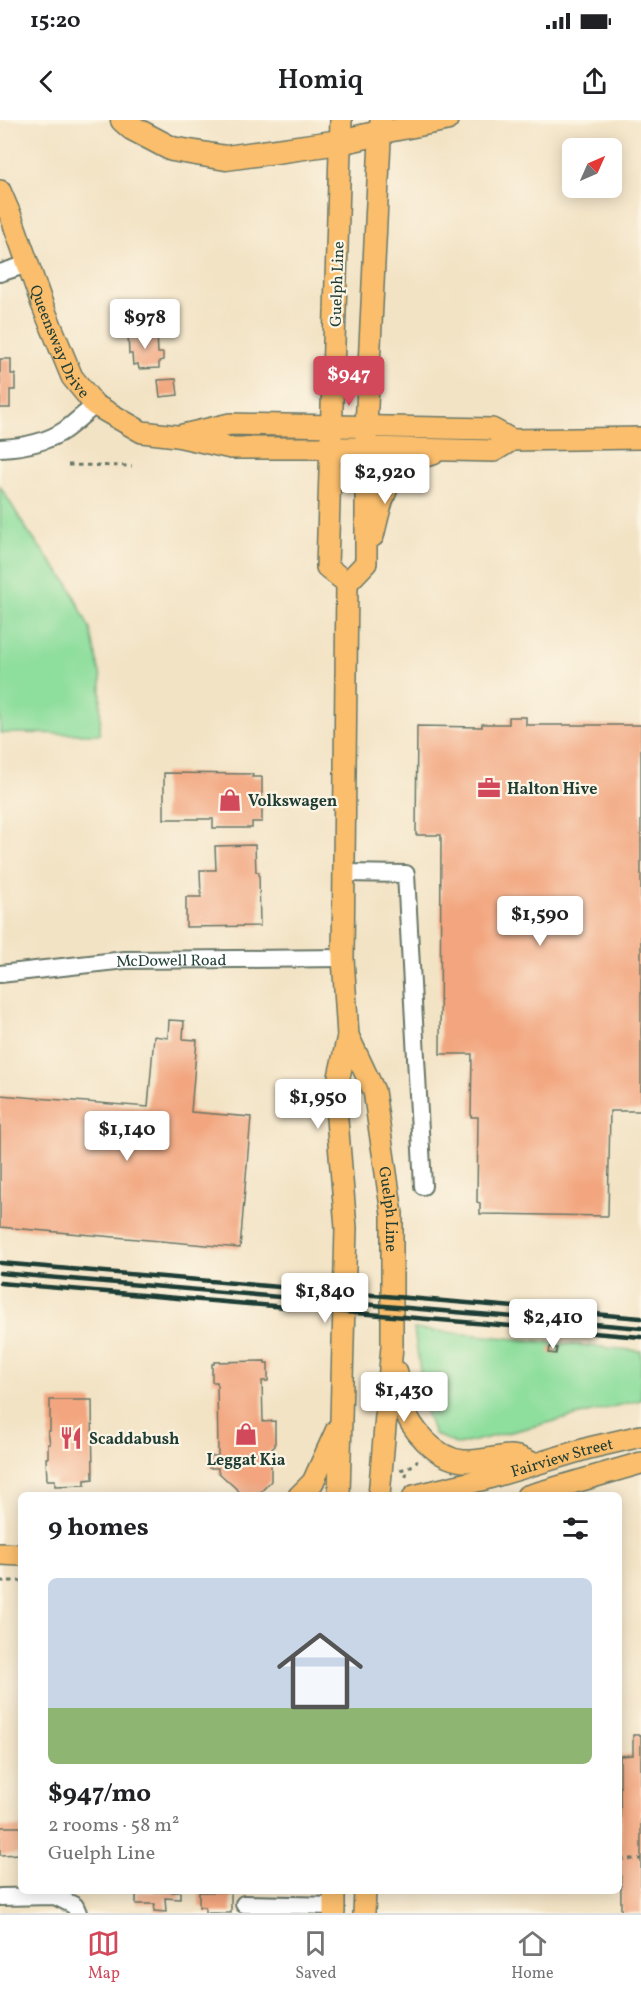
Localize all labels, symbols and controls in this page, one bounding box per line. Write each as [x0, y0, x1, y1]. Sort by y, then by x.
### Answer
text: 15:20 [30, 6, 81, 37]
text: Homiq [278, 62, 363, 100]
icon: back [30, 65, 63, 98]
icon: share [578, 65, 611, 98]
north arrow [562, 138, 622, 198]
map controls [562, 138, 622, 198]
street label: Guelph Line [326, 241, 350, 327]
street label: Queensway Drive [23, 282, 94, 404]
pin: $978 [109, 299, 181, 350]
text: $978 [124, 304, 166, 332]
pin: $947 [313, 356, 385, 407]
text: $947 [327, 361, 371, 389]
pin: $2,920 [336, 454, 434, 505]
text: $2,920 [354, 459, 416, 487]
office icon: Halton Hive [476, 775, 502, 801]
place label: Halton Hive [507, 779, 597, 801]
shop icon: Volkswagen [217, 787, 243, 813]
place label: Volkswagen [248, 791, 338, 813]
pin: $1,590 [491, 896, 589, 947]
text: $1,590 [511, 901, 569, 929]
street label: McDowell Road [115, 950, 227, 974]
pin: $1,950 [269, 1079, 367, 1130]
text: $1,950 [289, 1084, 347, 1112]
pin: $1,140 [78, 1111, 176, 1162]
text: $1,140 [98, 1116, 156, 1144]
street label: Guelph Line [372, 1165, 401, 1252]
pin: $1,840 [276, 1273, 374, 1324]
text: $1,840 [295, 1278, 355, 1306]
pin: $2,410 [504, 1299, 602, 1350]
text: $2,410 [523, 1304, 583, 1332]
pin: $1,430 [355, 1372, 453, 1423]
text: $1,430 [375, 1377, 433, 1405]
shop icon: Leggat Kia [233, 1421, 259, 1447]
restaurant icon: Scaddabush [58, 1425, 84, 1451]
place label: Scaddabush [89, 1429, 180, 1451]
street label: Fairview Street [509, 1434, 616, 1484]
place label: Leggat Kia [206, 1450, 286, 1472]
text: 9 homes [48, 1510, 149, 1546]
icon: filters [559, 1512, 592, 1545]
icon: home [266, 1617, 374, 1725]
text: $947/mo [48, 1776, 151, 1812]
text: 2 rooms · 58 m² [48, 1812, 179, 1840]
text: Guelph Line [48, 1840, 155, 1868]
tab: Map [87, 1927, 120, 1985]
tab: Saved [295, 1927, 336, 1985]
tab: Home [511, 1927, 554, 1985]

